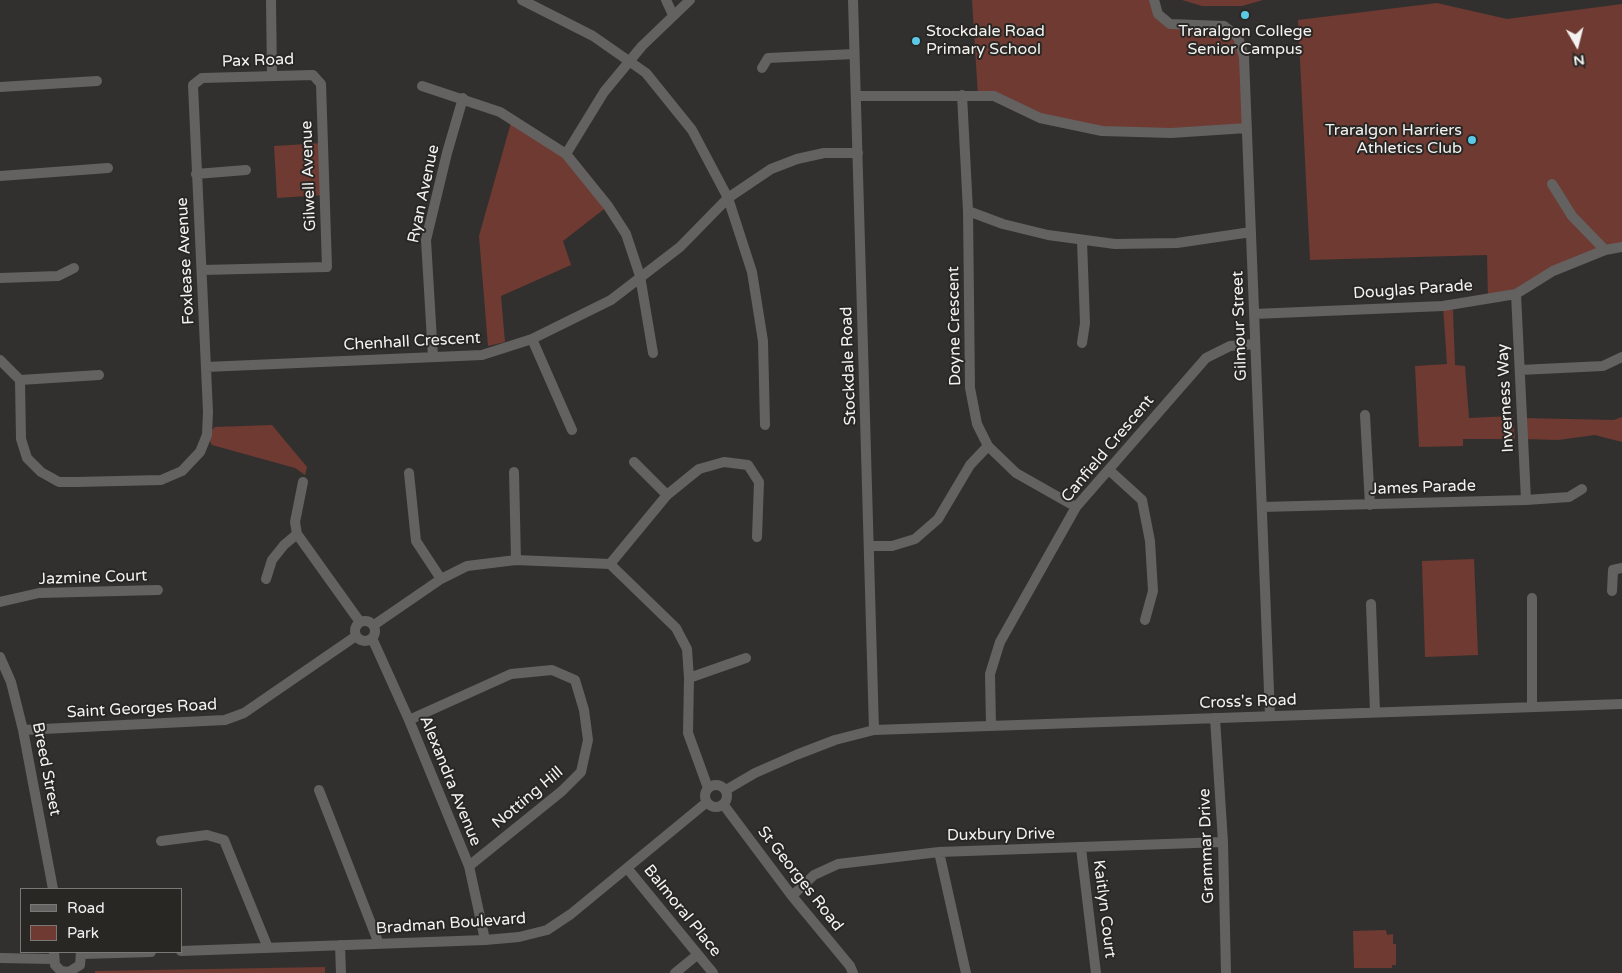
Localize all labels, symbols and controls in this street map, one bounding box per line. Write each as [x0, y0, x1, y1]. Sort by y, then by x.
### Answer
marker: Traralgon College Senior Campus [1239, 9, 1251, 21]
north arrow [1552, 20, 1602, 70]
place label: Stockdale Road Primary School [926, 22, 1045, 60]
place label: Traralgon College Senior Campus [1178, 22, 1312, 60]
marker: Stockdale Road Primary School [910, 35, 922, 47]
street label: Pax Road [222, 50, 294, 72]
text: N [1572, 51, 1586, 70]
street label: Gilwell Avenue [297, 120, 321, 232]
place label: Traralgon Harriers Athletics Club [1325, 121, 1462, 159]
marker: Traralgon Harriers Athletics Club [1466, 134, 1478, 146]
street label: Ryan Avenue [404, 143, 444, 245]
street label: Foxlease Avenue [173, 197, 199, 325]
street label: Doyne Crescent [944, 266, 966, 386]
street label: Gilmour Street [1228, 271, 1252, 381]
street label: Douglas Parade [1353, 276, 1473, 304]
street label: Stockdale Road [837, 306, 861, 426]
street label: Chenhall Crescent [343, 329, 481, 355]
street label: Inverness Way [1494, 343, 1518, 453]
street label: Canfield Crescent [1058, 392, 1158, 506]
street label: James Parade [1370, 477, 1476, 499]
street label: Jazmine Court [38, 567, 148, 589]
street label: Cross's Road [1199, 691, 1297, 713]
street label: Saint Georges Road [66, 695, 218, 723]
street label: Alexandra Avenue [415, 713, 485, 849]
street label: Breed Street [28, 721, 64, 817]
street label: Notting Hill [489, 763, 567, 833]
street label: Grammar Drive [1195, 788, 1219, 904]
street label: St Georges Road [753, 823, 847, 935]
street label: Duxbury Drive [947, 824, 1055, 846]
street label: Kaitlyn Court [1088, 859, 1120, 959]
street label: Balmoral Place [639, 861, 725, 961]
legend [20, 888, 182, 953]
text: Road [67, 899, 105, 917]
street label: Bradman Boulevard [375, 909, 527, 939]
text: Park [67, 924, 99, 942]

